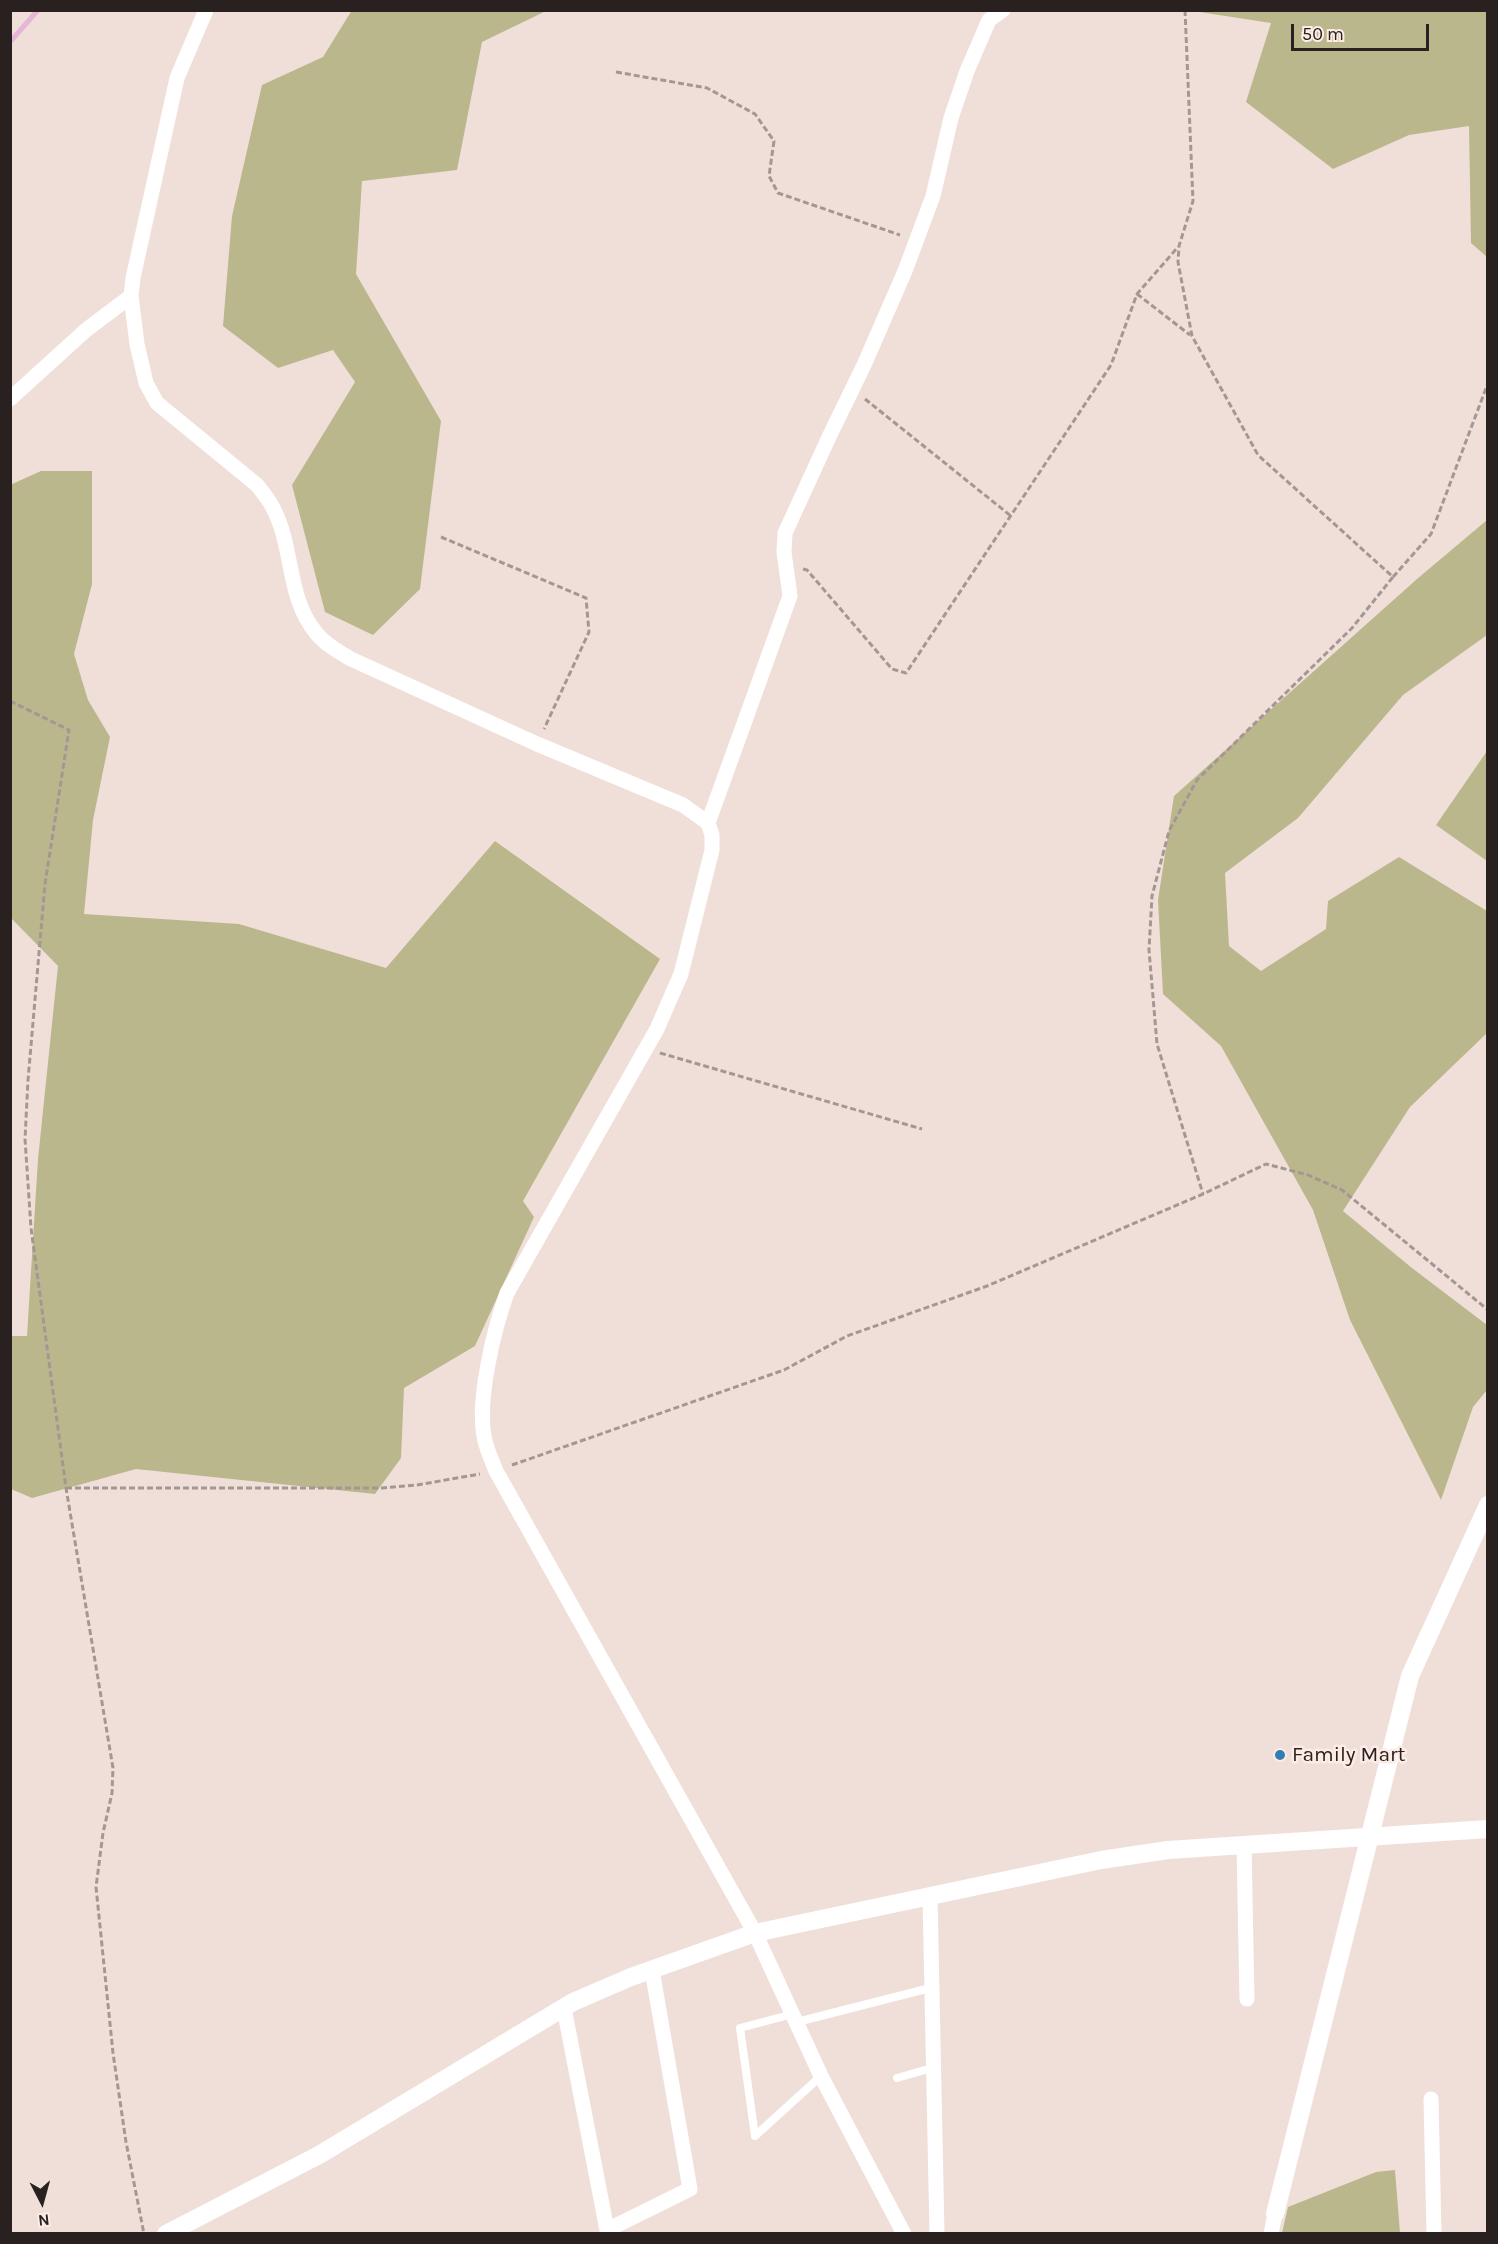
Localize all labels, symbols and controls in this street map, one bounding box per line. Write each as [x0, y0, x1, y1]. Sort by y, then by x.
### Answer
scale bar [1294, 12, 1432, 50]
text: 50 m [1302, 23, 1344, 45]
place label: Family Mart [1292, 1742, 1405, 1768]
marker: Family Mart [1273, 1748, 1287, 1762]
north arrow [12, 2172, 72, 2232]
text: N [37, 2210, 51, 2230]

